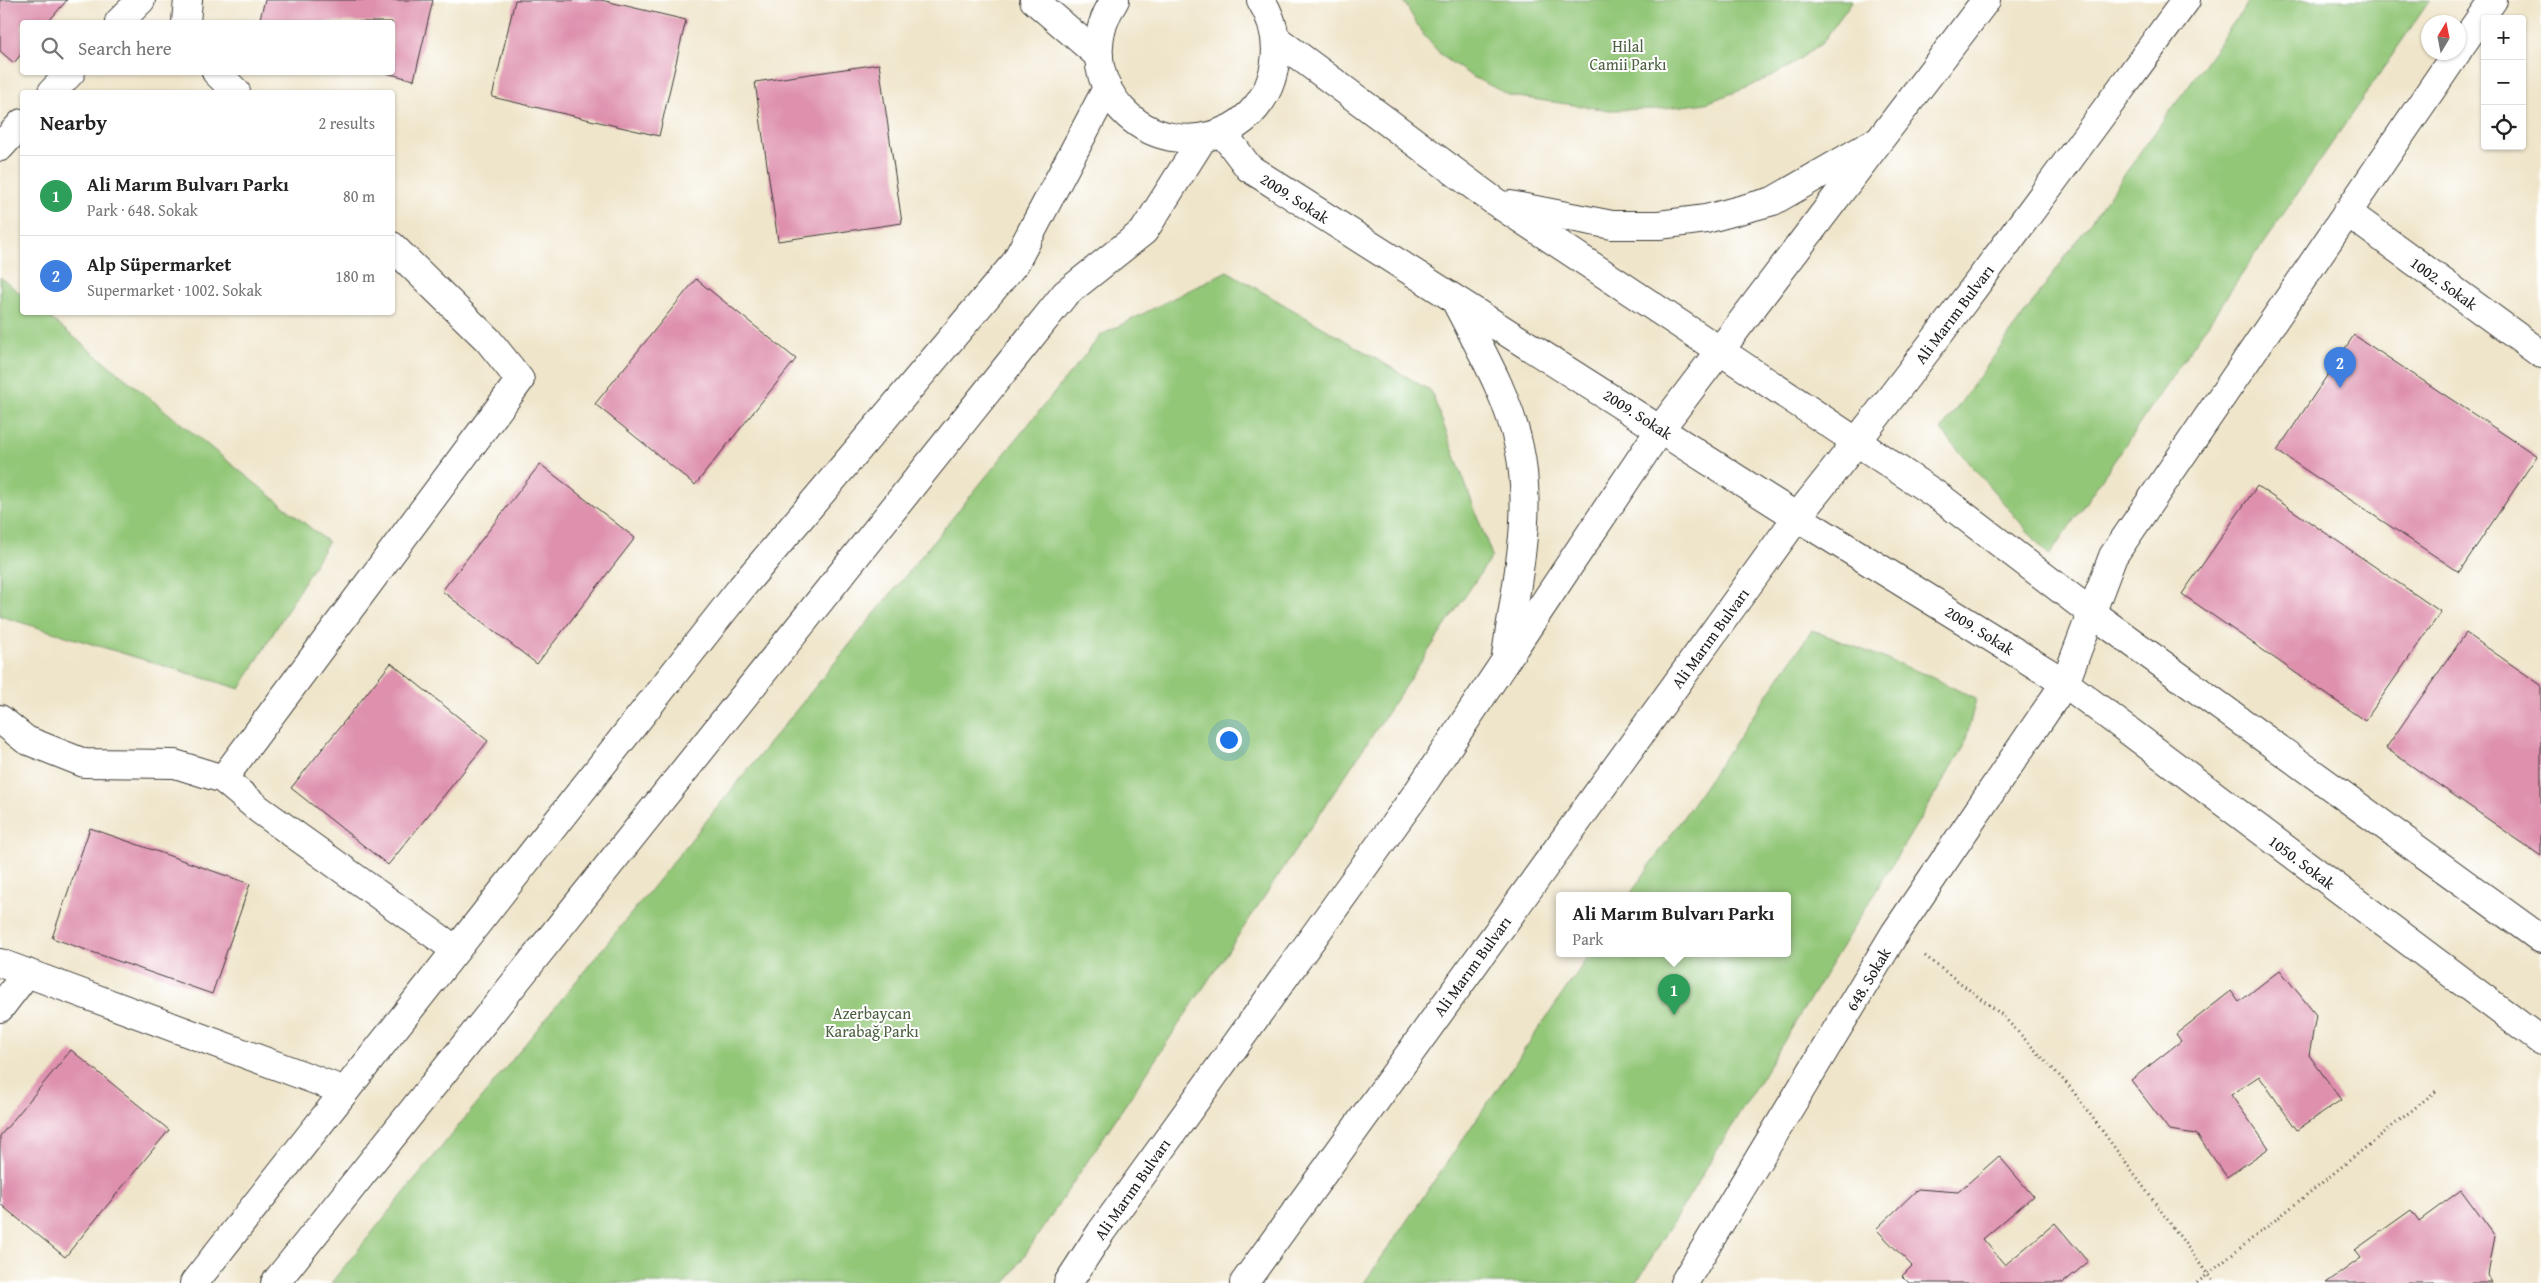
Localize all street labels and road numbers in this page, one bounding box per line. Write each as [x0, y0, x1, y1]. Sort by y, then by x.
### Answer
street label: 2009. Sokak [1256, 167, 1335, 230]
street label: 1002. Sokak [2405, 250, 2483, 316]
street label: Ali Marım Bulvarı [1909, 259, 2000, 369]
street label: 2009. Sokak [1599, 383, 1678, 446]
street label: Ali Marım Bulvarı [1665, 582, 1755, 693]
street label: 2009. Sokak [1941, 599, 2020, 661]
street label: 1050. Sokak [2264, 829, 2341, 896]
street label: Ali Marım Bulvarı [1427, 910, 1517, 1021]
street label: 648. Sokak [1840, 942, 1897, 1015]
street label: Ali Marım Bulvarı [1088, 1133, 1176, 1245]

